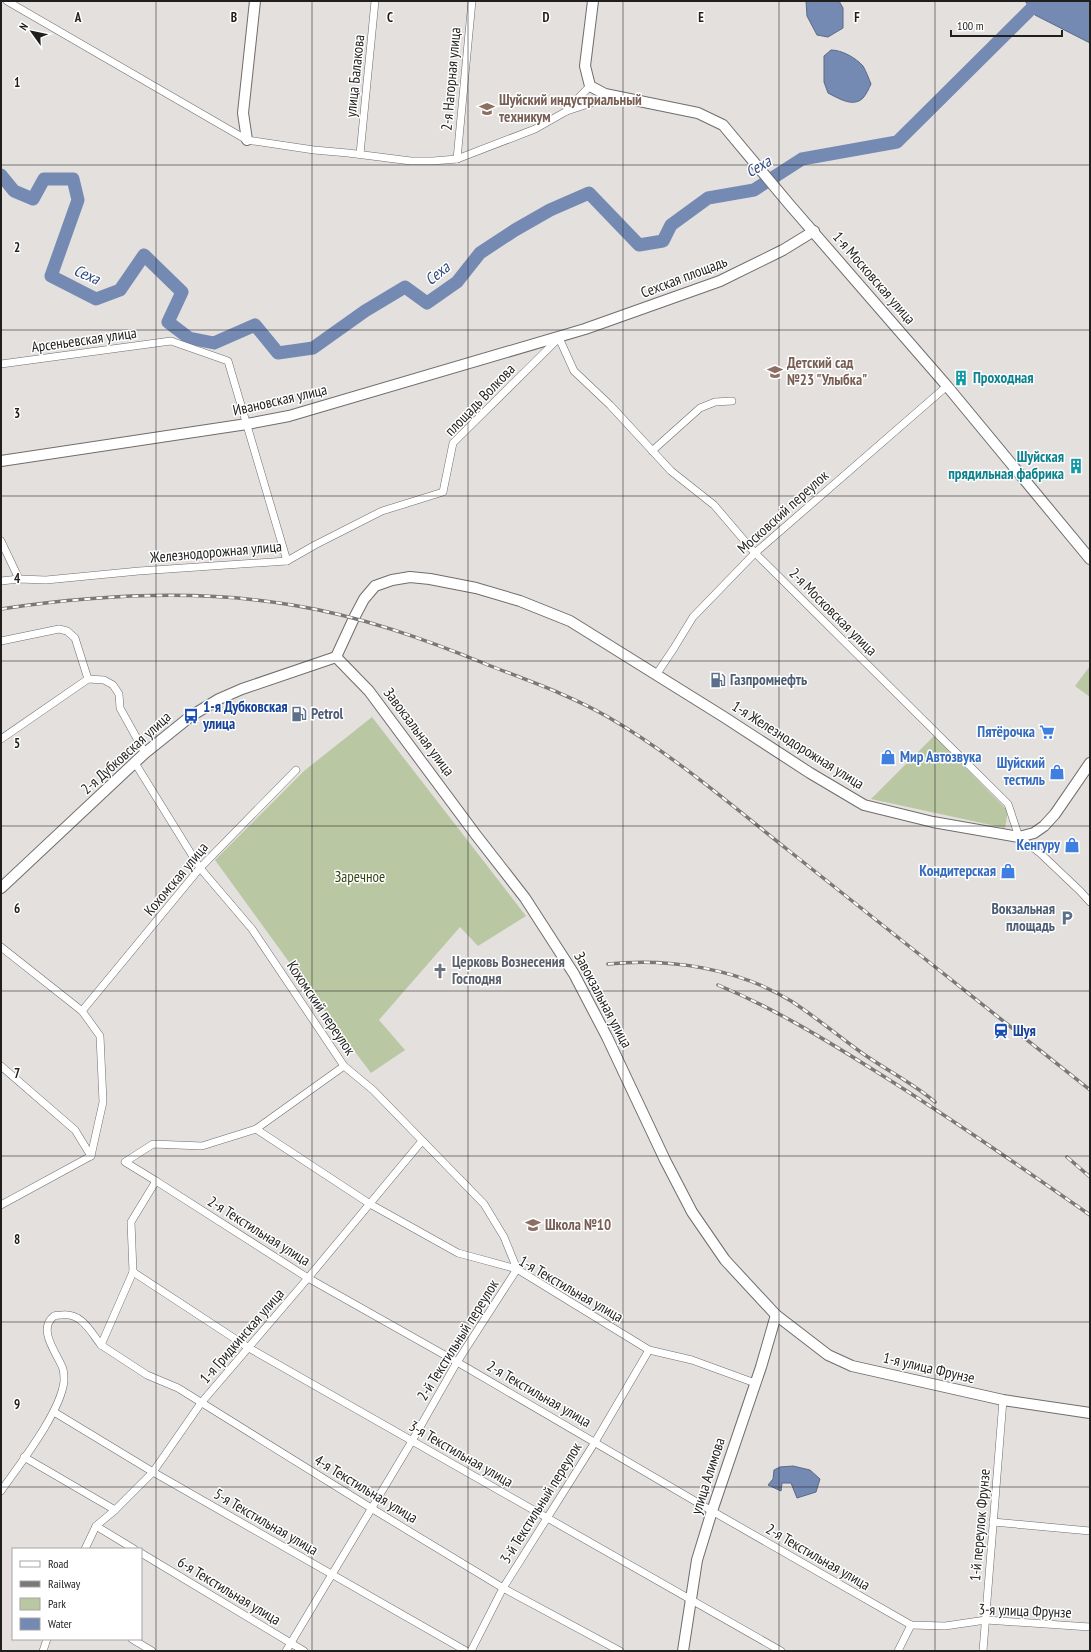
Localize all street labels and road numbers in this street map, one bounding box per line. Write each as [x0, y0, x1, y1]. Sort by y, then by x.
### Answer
street label: 2-я Нагорная улица [437, 27, 464, 131]
street label: улица Балакова [341, 34, 368, 118]
street label: 1-я Московская улица [829, 227, 920, 328]
street label: Сехская площадь [638, 251, 730, 302]
street label: Арсеньевская улица [30, 323, 138, 356]
street label: площадь Волкова [440, 360, 519, 440]
street label: Ивановская улица [231, 379, 329, 420]
street label: Московский переулок [733, 466, 832, 558]
street label: Железнодорожная улица [148, 536, 283, 567]
street label: 2-я Московская улица [785, 564, 881, 660]
street label: Завокзальная улица [380, 684, 459, 780]
street label: 1-я Железнодорожная улица [729, 696, 868, 793]
street label: 2-я Дубковская улица [77, 707, 175, 798]
street label: Кохомская улица [139, 838, 212, 919]
street label: Завокзальная улица [570, 948, 637, 1051]
street label: Кохомский переулок [283, 957, 360, 1059]
street label: 2-я Текстильная улица [205, 1191, 314, 1270]
street label: 1-я Текстильная улица [516, 1251, 627, 1326]
street label: 2-й Текстильный переулок [413, 1276, 503, 1404]
street label: 1-я Гридкинская улица [195, 1284, 288, 1387]
street label: 1-я улица Фрунзе [881, 1348, 977, 1387]
street label: 2-я Текстильная улица [484, 1356, 595, 1431]
street label: 3-я Текстильная улица [406, 1416, 517, 1491]
street label: улица Алимова [686, 1435, 729, 1517]
street label: 3-й Текстильный переулок [496, 1439, 586, 1567]
street label: 4-я Текстильная улица [311, 1450, 421, 1527]
street label: 1-й переулок Фрунзе [965, 1468, 994, 1582]
street label: 5-я Текстильная улица [211, 1484, 322, 1559]
street label: 2-я Текстильная улица [763, 1519, 874, 1594]
street label: 6-я Текстильная улица [174, 1552, 284, 1629]
street label: 3-я улица Фрунзе [978, 1599, 1072, 1622]

